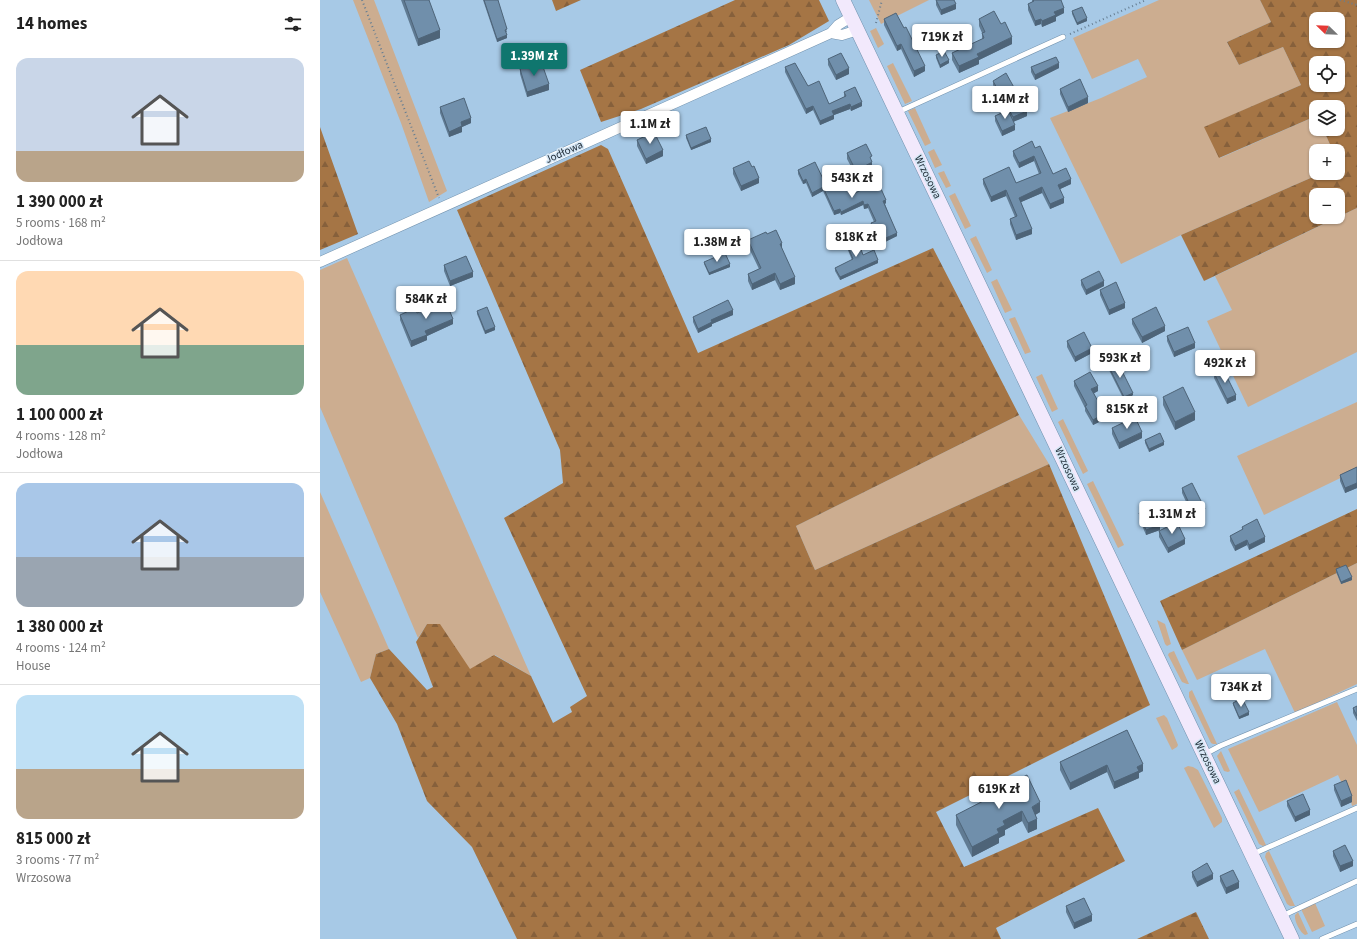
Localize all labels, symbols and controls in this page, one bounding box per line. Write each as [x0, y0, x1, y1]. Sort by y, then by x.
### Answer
text: 14 homes [16, 12, 87, 36]
north arrow [1309, 12, 1345, 48]
map controls [1309, 12, 1345, 224]
icon: filters [282, 13, 304, 35]
pin: 719K zł [905, 24, 979, 58]
text: 719K zł [921, 28, 963, 46]
pin: 1.39M zł [493, 43, 575, 77]
text: 1.39M zł [510, 47, 558, 65]
button: locate [1309, 56, 1345, 92]
icon: home [124, 84, 196, 156]
pin: 1.14M zł [964, 86, 1046, 120]
text: 1.14M zł [981, 90, 1029, 108]
button: layers [1309, 100, 1345, 136]
pin: 1.1M zł [613, 111, 687, 145]
text: 1.1M zł [630, 115, 670, 133]
street label: Jodłowa [543, 137, 585, 167]
button: + [1309, 144, 1345, 180]
street label: Wrzosowa [911, 153, 945, 201]
pin: 543K zł [815, 165, 889, 199]
text: 543K zł [831, 169, 873, 187]
button: − [1309, 188, 1345, 224]
text: 1 390 000 zł [16, 190, 103, 214]
text: 5 rooms · 168 m² [16, 214, 106, 232]
pin: 818K zł [819, 224, 893, 258]
text: 818K zł [835, 228, 877, 246]
pin: 1.38M zł [676, 229, 758, 263]
text: Jodłowa [16, 232, 63, 250]
text: 1.38M zł [693, 233, 741, 251]
pin: 584K zł [389, 286, 463, 320]
text: 584K zł [405, 290, 447, 308]
icon: home [124, 297, 196, 369]
pin: 593K zł [1083, 345, 1157, 379]
text: 593K zł [1099, 349, 1141, 367]
pin: 492K zł [1188, 350, 1262, 384]
text: 492K zł [1204, 354, 1246, 372]
pin: 815K zł [1090, 396, 1164, 430]
text: 815K zł [1106, 400, 1148, 418]
text: 1 100 000 zł [16, 403, 103, 427]
text: 4 rooms · 128 m² [16, 427, 106, 445]
text: Jodłowa [16, 445, 63, 463]
street label: Wrzosowa [1051, 445, 1085, 493]
pin: 1.31M zł [1131, 501, 1213, 535]
text: 1.31M zł [1148, 505, 1196, 523]
icon: home [124, 509, 196, 581]
text: 1 380 000 zł [16, 615, 103, 639]
text: 4 rooms · 124 m² [16, 639, 106, 657]
text: House [16, 657, 51, 675]
pin: 734K zł [1204, 674, 1278, 708]
text: 734K zł [1220, 678, 1262, 696]
icon: home [124, 721, 196, 793]
street label: Wrzosowa [1191, 738, 1225, 786]
pin: 619K zł [962, 776, 1036, 810]
text: 619K zł [978, 780, 1020, 798]
text: 815 000 zł [16, 827, 91, 851]
text: 3 rooms · 77 m² [16, 851, 99, 869]
text: Wrzosowa [16, 869, 71, 887]

